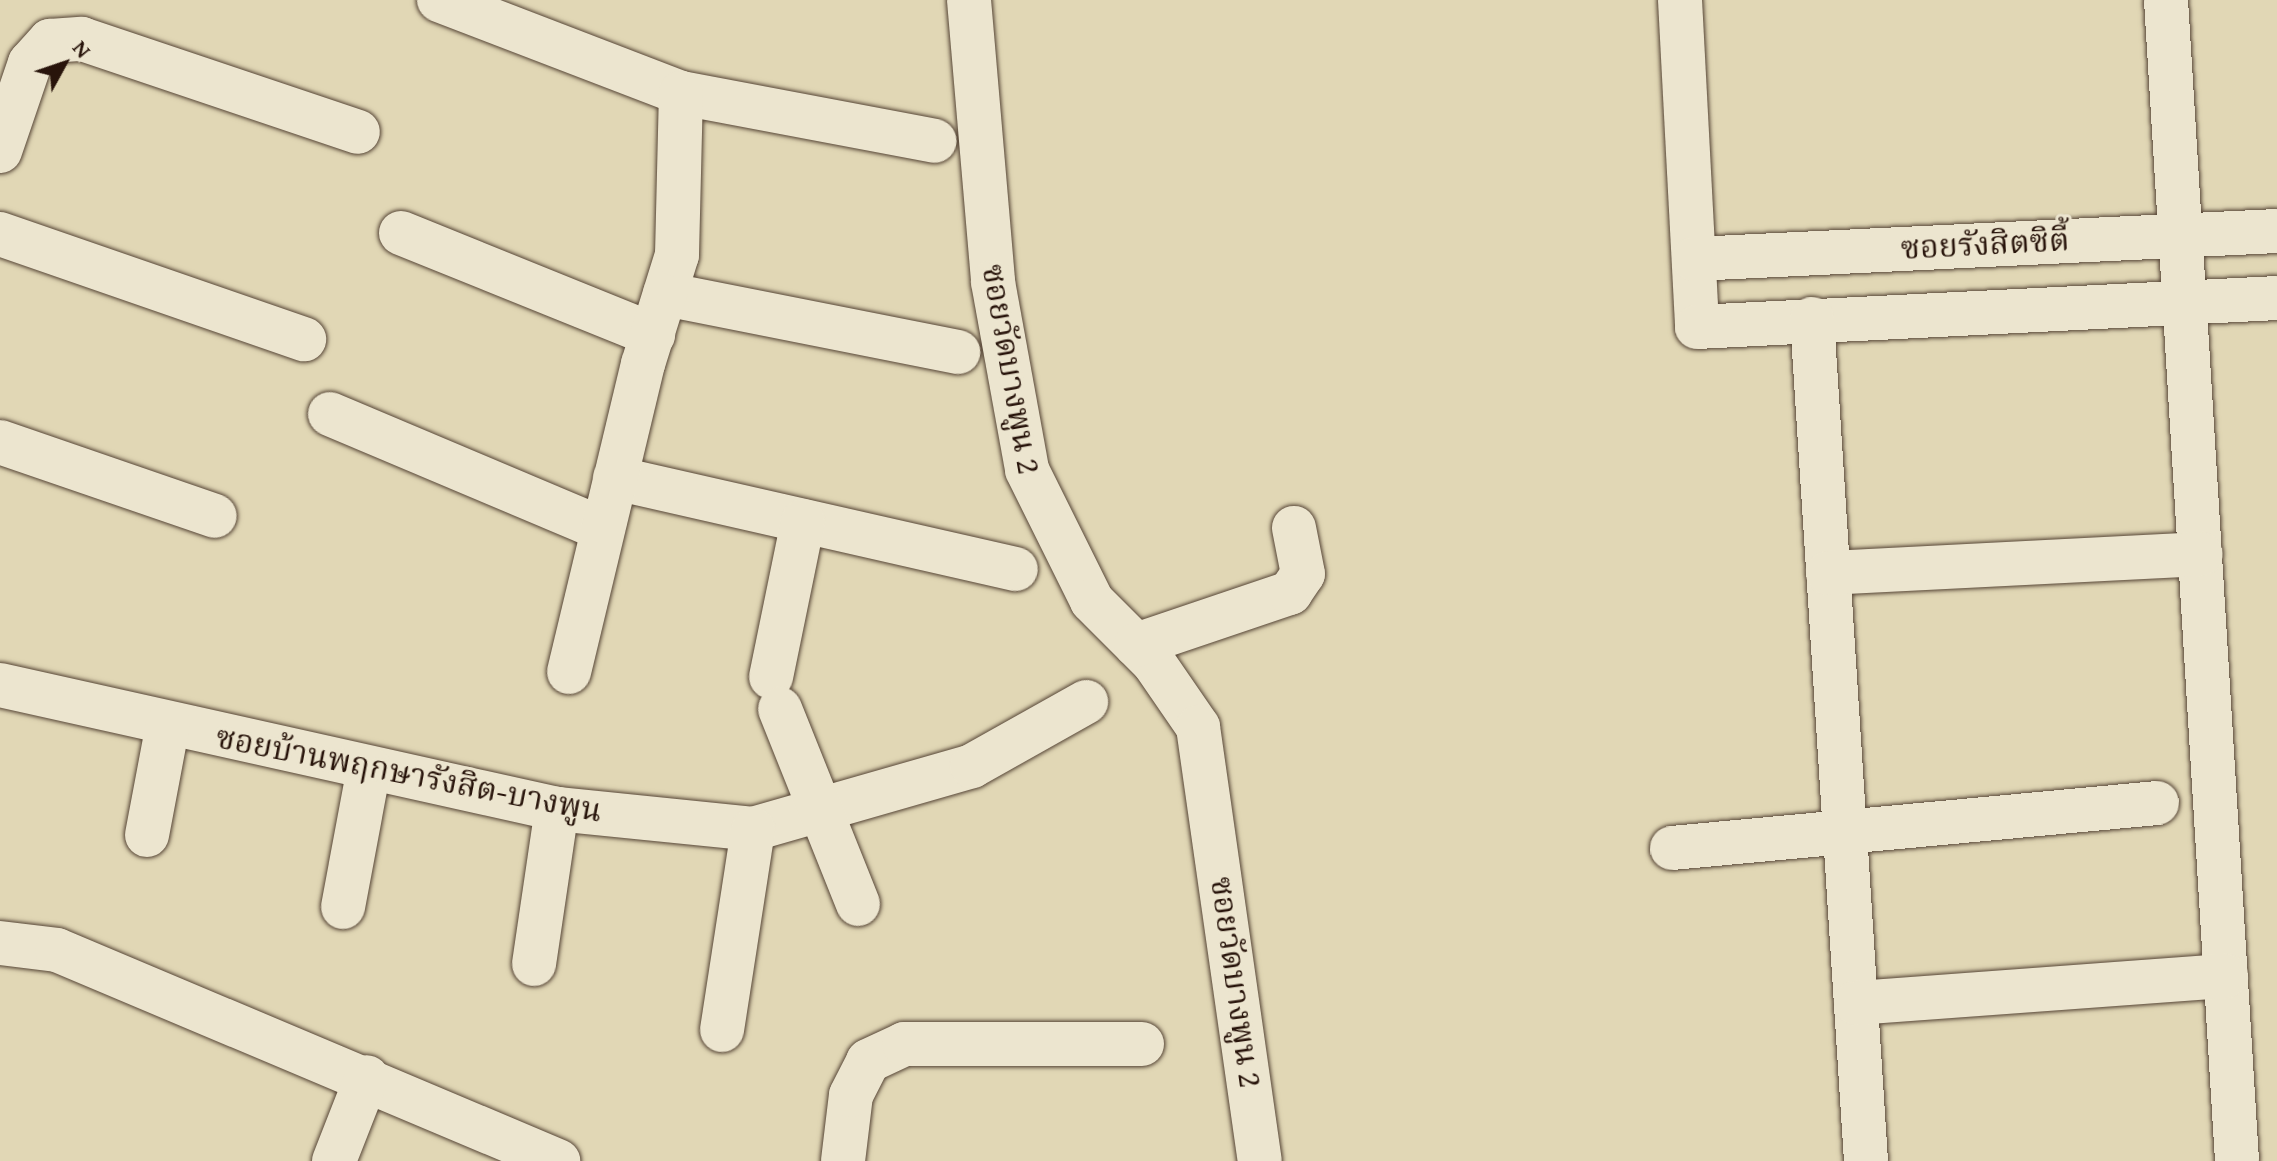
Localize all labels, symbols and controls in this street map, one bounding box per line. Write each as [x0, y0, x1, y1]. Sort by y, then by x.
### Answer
north arrow [24, 24, 104, 104]
text: N [65, 33, 99, 64]
street label: ซอยรังสิตซิตี้ [1900, 220, 2070, 268]
street label: ซอยวัดบางพูน 2 [974, 261, 1048, 477]
street label: ซอยบ้านพฤกษารังสิต-บางพูน [213, 718, 605, 830]
street label: ซอยวัดบางพูน 2 [1202, 874, 1270, 1090]

